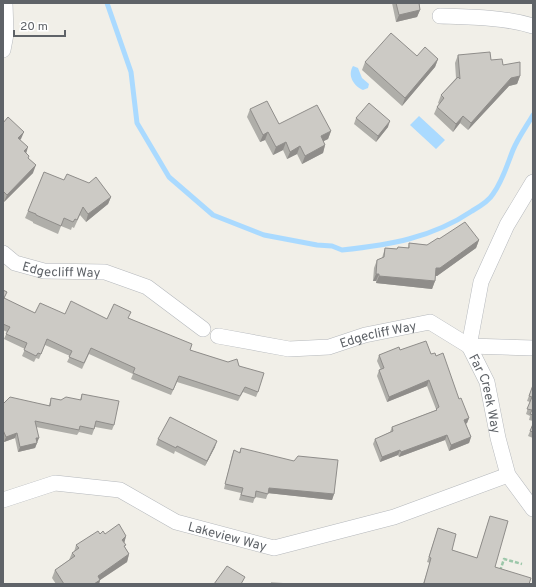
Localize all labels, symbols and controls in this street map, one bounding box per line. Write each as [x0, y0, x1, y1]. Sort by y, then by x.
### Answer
scale bar [14, 12, 65, 38]
text: 20 m [20, 19, 48, 35]
street label: Edgecliff Way [20, 259, 101, 282]
street label: Edgecliff Way [338, 319, 418, 353]
street label: Far Creek Way [464, 352, 503, 435]
street label: Lakeview Way [186, 520, 268, 556]

